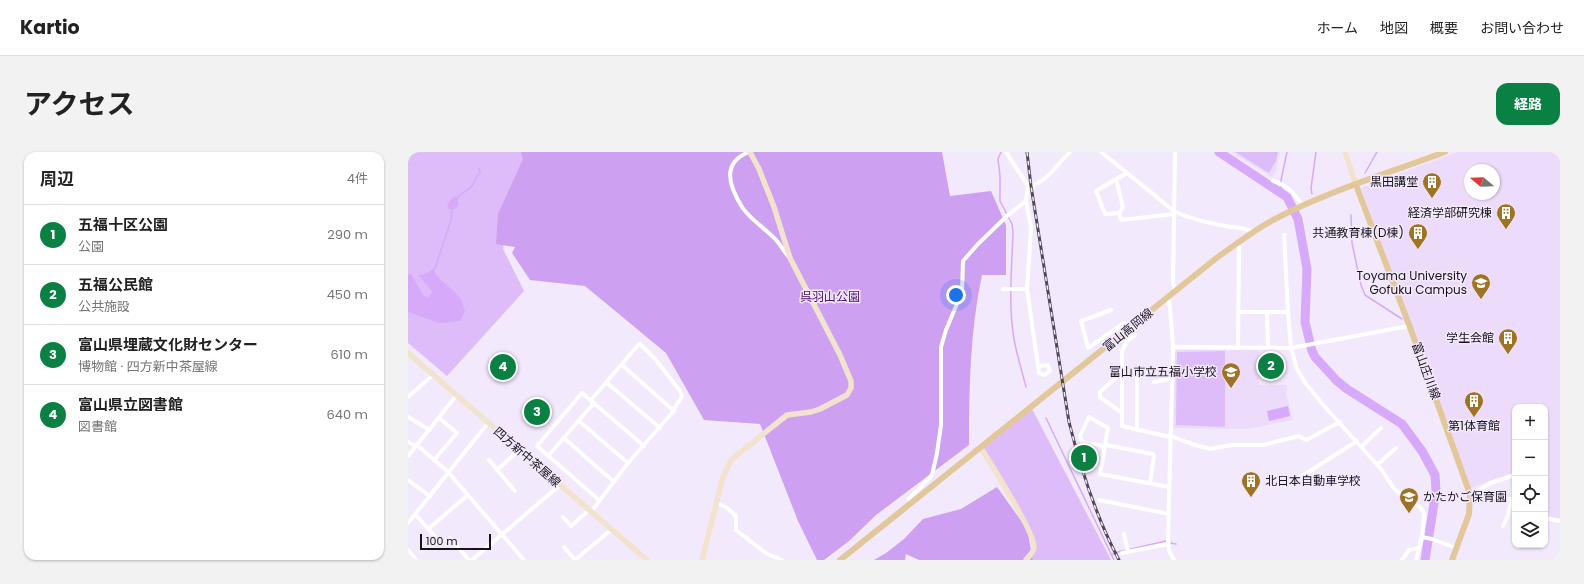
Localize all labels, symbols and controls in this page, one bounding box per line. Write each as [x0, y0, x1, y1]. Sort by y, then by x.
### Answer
text: Kartio [20, 14, 80, 41]
text: ホーム [1316, 18, 1358, 38]
text: 地図 [1380, 18, 1408, 38]
text: 概要 [1430, 18, 1458, 38]
text: お問い合わせ [1480, 18, 1564, 38]
button: 経路 [1496, 83, 1560, 125]
text: アクセス [24, 85, 135, 124]
north arrow [1464, 164, 1500, 200]
text: 周辺 [40, 167, 74, 191]
text: 4件 [347, 169, 368, 188]
building icon: 黒田講堂 [1421, 171, 1443, 199]
place label: 黒田講堂 [1370, 173, 1418, 190]
building icon: 経済学部研究棟 [1495, 202, 1517, 230]
place label: 経済学部研究棟 [1408, 204, 1492, 221]
text: 五福十区公園 [78, 214, 168, 235]
building icon: 共通教育棟(D棟) [1407, 222, 1429, 250]
place label: 共通教育棟(D棟) [1313, 224, 1404, 241]
text: 1 [51, 225, 55, 244]
text: 290 m [327, 225, 368, 244]
text: 公園 [78, 237, 104, 256]
place label: Toyama University Gofuku Campus [1357, 267, 1467, 298]
school or university icon: Toyama University Gofuku Campus [1470, 272, 1492, 300]
text: 五福公民館 [78, 274, 153, 295]
text: 2 [49, 285, 57, 304]
text: 450 m [327, 285, 368, 304]
your location [946, 285, 966, 305]
park label: 呉羽山公園 [800, 288, 860, 305]
text: 公共施設 [78, 297, 130, 316]
street label: 富山高岡線 [1099, 304, 1156, 355]
building icon: 学生会館 [1497, 327, 1519, 355]
place label: 学生会館 [1446, 329, 1494, 346]
text: 富山県埋蔵文化財センター [78, 334, 258, 355]
street label: 富山庄川線 [1408, 340, 1445, 402]
text: 3 [49, 345, 57, 364]
text: 610 m [331, 345, 368, 364]
pin: 2 [1258, 351, 1284, 381]
pin: 4 [490, 352, 516, 382]
text: 博物館 · 四方新中茶屋線 [78, 357, 218, 376]
school or university icon: 富山市立五福小学校 [1220, 361, 1242, 389]
place label: 富山市立五福小学校 [1109, 363, 1217, 380]
building icon: 第1体育館 [1463, 390, 1485, 418]
text: 富山県立図書館 [78, 394, 183, 415]
pin: 3 [524, 397, 550, 427]
map controls [1512, 404, 1548, 548]
button: + [1512, 404, 1548, 440]
text: 4 [49, 405, 57, 424]
text: 640 m [327, 405, 368, 424]
text: 図書館 [78, 417, 117, 436]
place label: 第1体育館 [1448, 417, 1500, 434]
street label: 四方新中茶屋線 [490, 423, 565, 491]
button: − [1512, 440, 1548, 476]
pin: 1 [1071, 443, 1097, 473]
building icon: 北日本自動車学校 [1240, 470, 1262, 498]
place label: 北日本自動車学校 [1265, 472, 1361, 489]
button: locate [1512, 476, 1548, 512]
school or university icon: かたかご保育園 [1398, 486, 1420, 514]
place label: かたかご保育園 [1423, 488, 1507, 505]
button: layers [1512, 512, 1548, 548]
scale bar [420, 532, 491, 551]
text: 100 m [426, 533, 458, 549]

